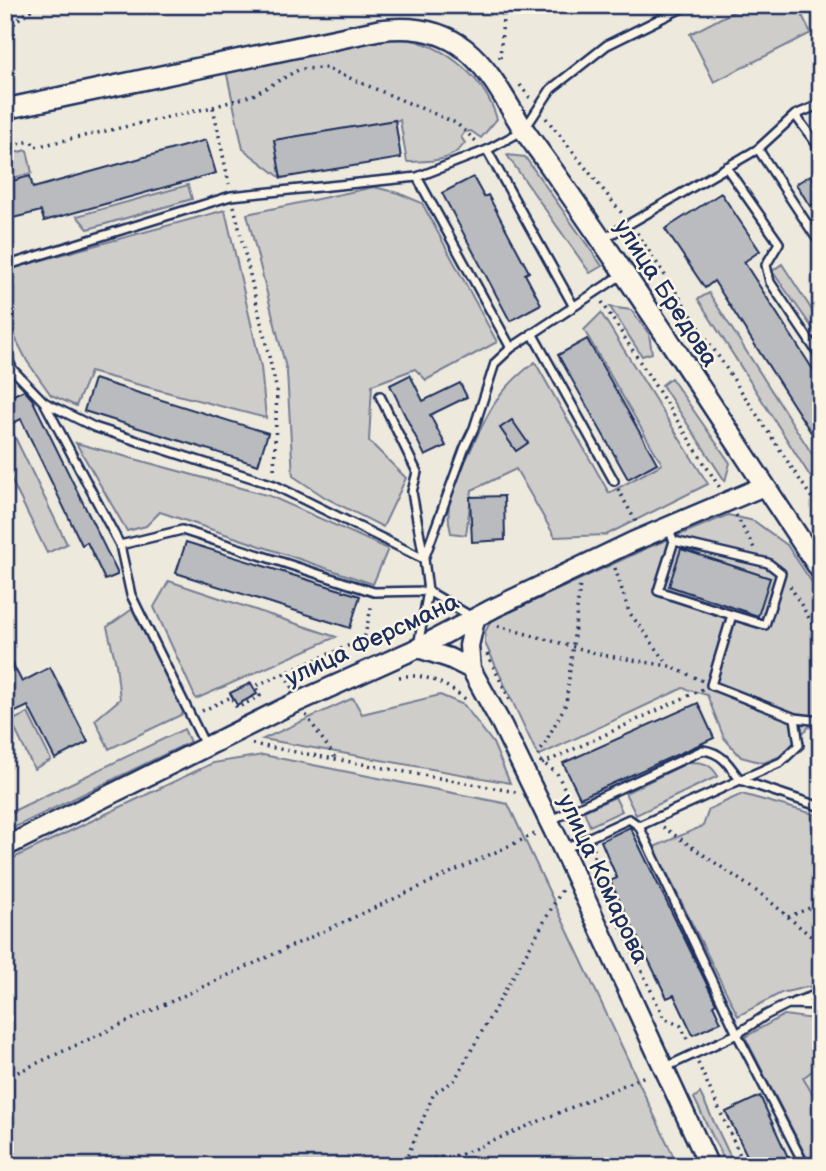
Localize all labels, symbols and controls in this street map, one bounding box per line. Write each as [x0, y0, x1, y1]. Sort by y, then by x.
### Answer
street label: улица Бредова [607, 214, 725, 372]
street label: улица Ферсмана [281, 587, 463, 693]
street label: улица Комарова [551, 790, 655, 968]

